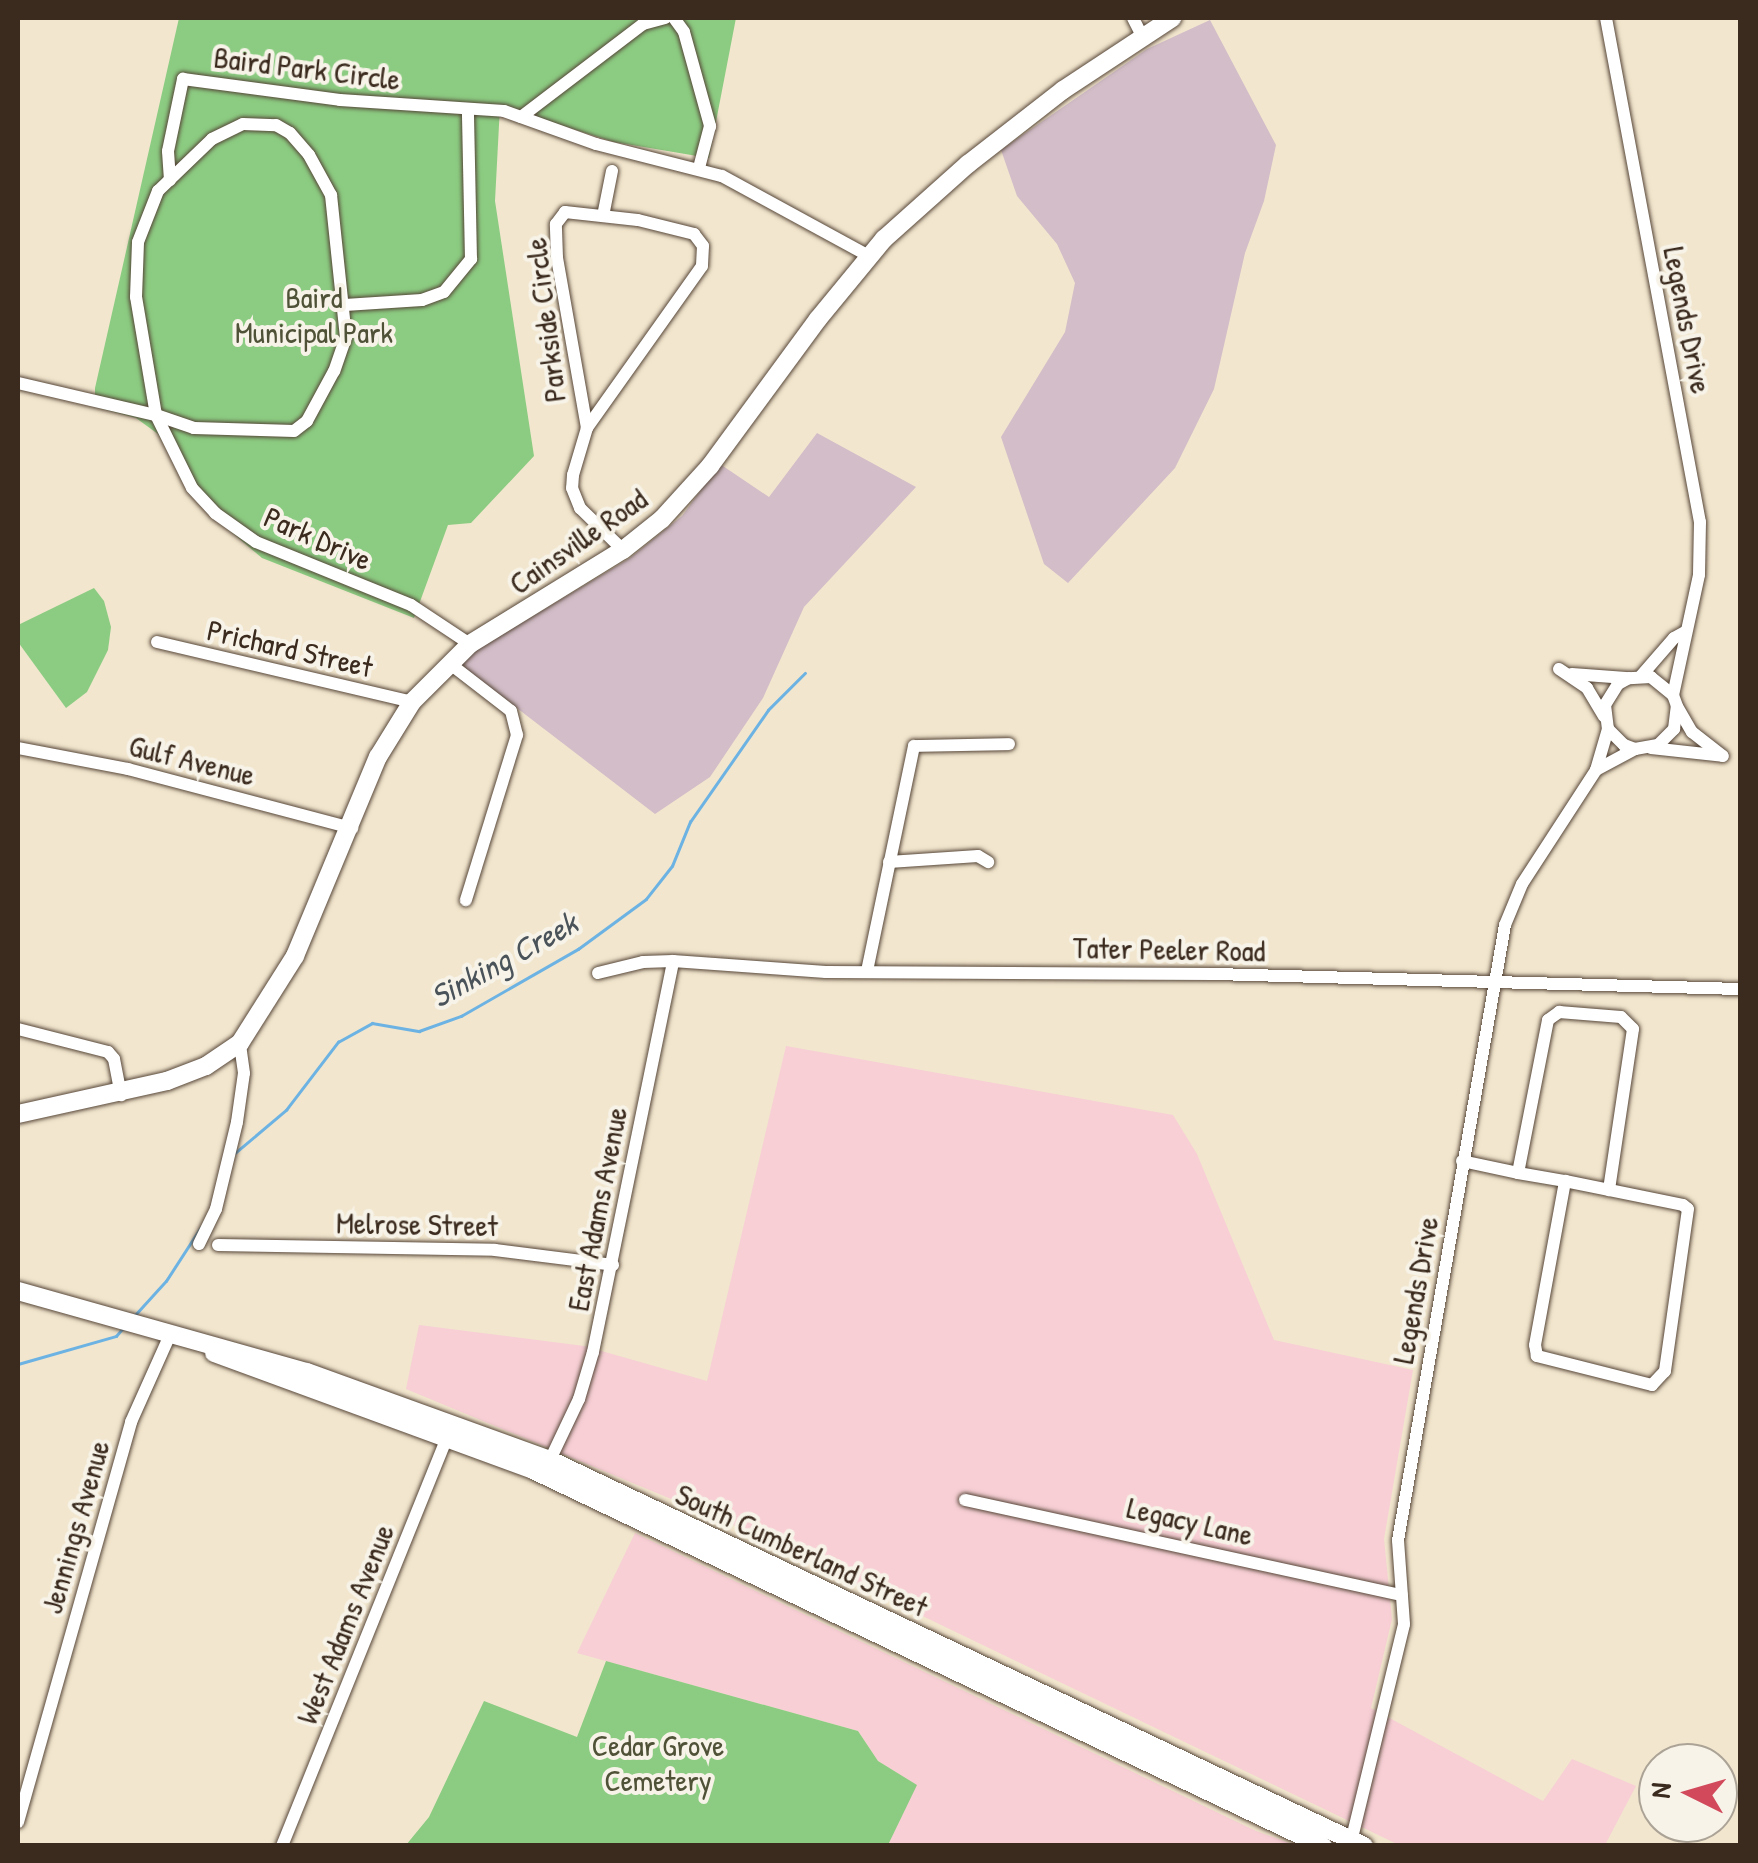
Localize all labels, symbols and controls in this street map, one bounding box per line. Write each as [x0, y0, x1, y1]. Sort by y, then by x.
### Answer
street label: Baird Park Circle [212, 39, 402, 97]
street label: Parkside Circle [517, 236, 573, 404]
street label: Legends Drive [1656, 244, 1720, 396]
park label: Baird Municipal Park [235, 279, 393, 350]
street label: Cainsville Road [502, 480, 654, 602]
street label: Park Drive [259, 498, 377, 578]
street label: Prichard Street [204, 611, 376, 685]
street label: Gulf Avenue [125, 727, 259, 793]
water label: Sinking Creek [424, 904, 584, 1016]
street label: Tater Peeler Road [1073, 929, 1265, 969]
street label: East Adams Avenue [560, 1104, 634, 1314]
street label: Melrose Street [336, 1205, 498, 1243]
street label: Legends Drive [1384, 1214, 1446, 1366]
street label: Jennings Avenue [33, 1436, 117, 1618]
street label: South Cumberland Street [670, 1476, 934, 1624]
street label: Legacy Lane [1124, 1489, 1256, 1553]
street label: West Adams Avenue [289, 1519, 401, 1729]
park label: Cedar Grove Cemetery [592, 1727, 724, 1798]
north arrow [1638, 1743, 1738, 1843]
text: N [1641, 1781, 1680, 1800]

